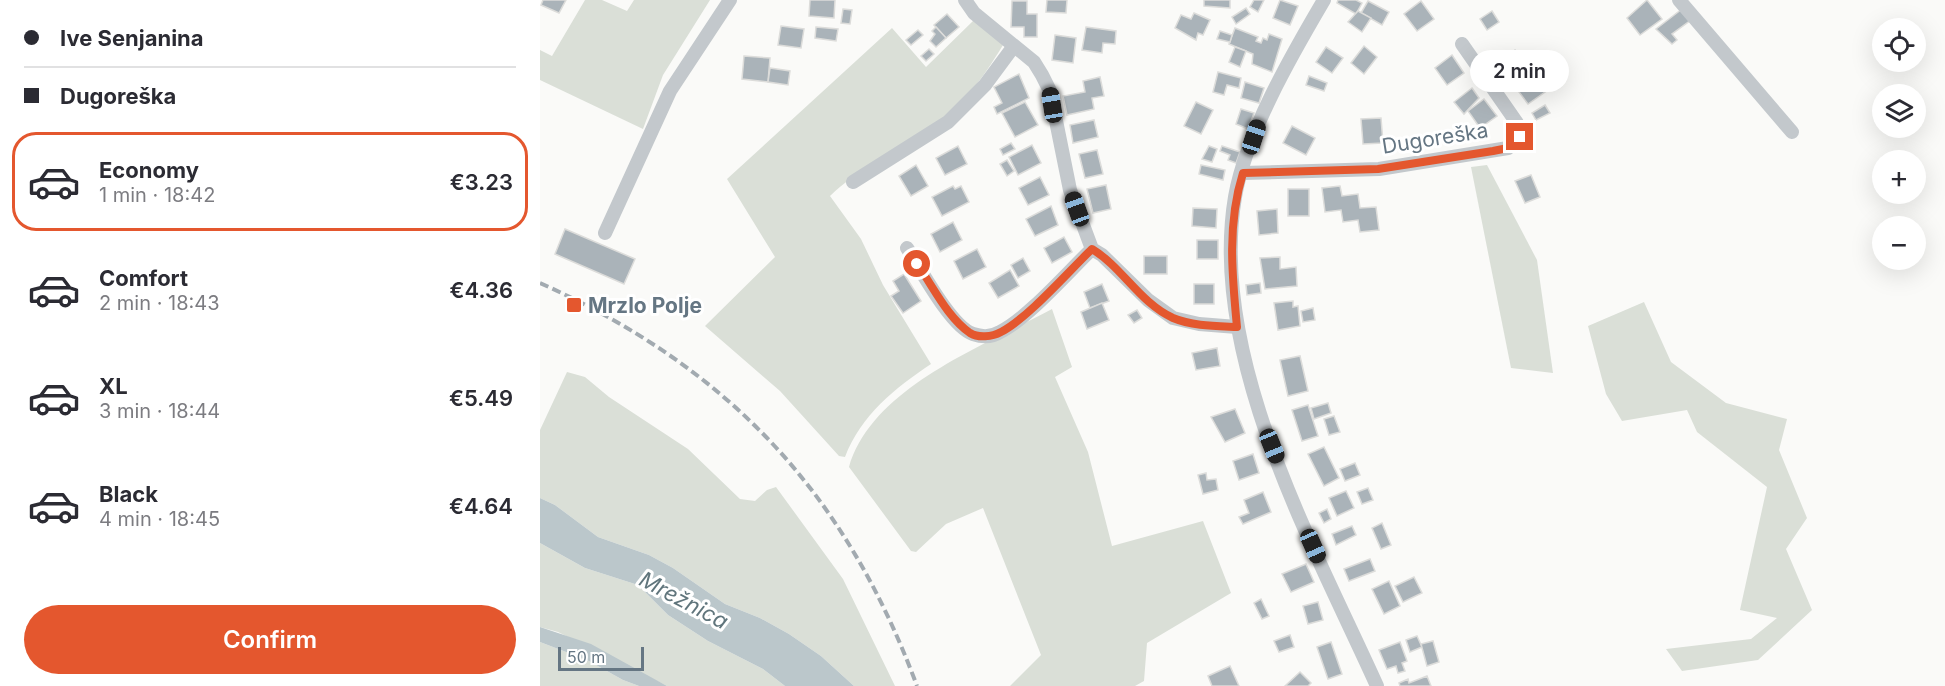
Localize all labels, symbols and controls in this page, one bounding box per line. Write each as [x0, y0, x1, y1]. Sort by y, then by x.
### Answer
map controls [1872, 18, 1926, 270]
button: locate [1872, 18, 1926, 72]
text: Ive Senjanina [60, 25, 204, 51]
callout: 2 min [1470, 50, 1570, 92]
text: 2 min [1493, 59, 1546, 83]
text: Dugoreška [60, 83, 176, 109]
button: layers [1872, 84, 1926, 138]
car [1040, 86, 1064, 124]
car [1240, 117, 1268, 157]
street label: Dugoreška [1380, 117, 1490, 159]
route end [1506, 123, 1533, 150]
button: + [1872, 150, 1926, 204]
icon: car [27, 155, 81, 209]
text: Economy [99, 157, 199, 183]
text: €3.23 [450, 169, 513, 195]
text: 1 min · 18:42 [99, 183, 215, 207]
car [1062, 189, 1092, 229]
button: − [1872, 216, 1926, 270]
route start [903, 250, 930, 277]
icon: car [27, 263, 81, 317]
text: Comfort [99, 265, 188, 291]
text: €4.36 [450, 277, 513, 303]
text: 2 min · 18:43 [99, 291, 220, 315]
place label: Mrzlo Polje [588, 293, 702, 318]
marker: Mrzlo Polje [565, 296, 583, 314]
icon: car [27, 371, 81, 425]
text: XL [99, 373, 128, 399]
text: €5.49 [449, 385, 513, 411]
text: 3 min · 18:44 [99, 399, 220, 423]
car [1257, 426, 1287, 466]
icon: car [27, 479, 81, 533]
text: Black [99, 481, 158, 507]
text: €4.64 [449, 493, 513, 519]
text: 4 min · 18:45 [99, 507, 220, 531]
car [1297, 526, 1329, 566]
water label: Mrežnica [635, 566, 733, 634]
button: Confirm [24, 605, 516, 674]
scale bar [558, 644, 644, 672]
text: 50 m [567, 647, 605, 667]

